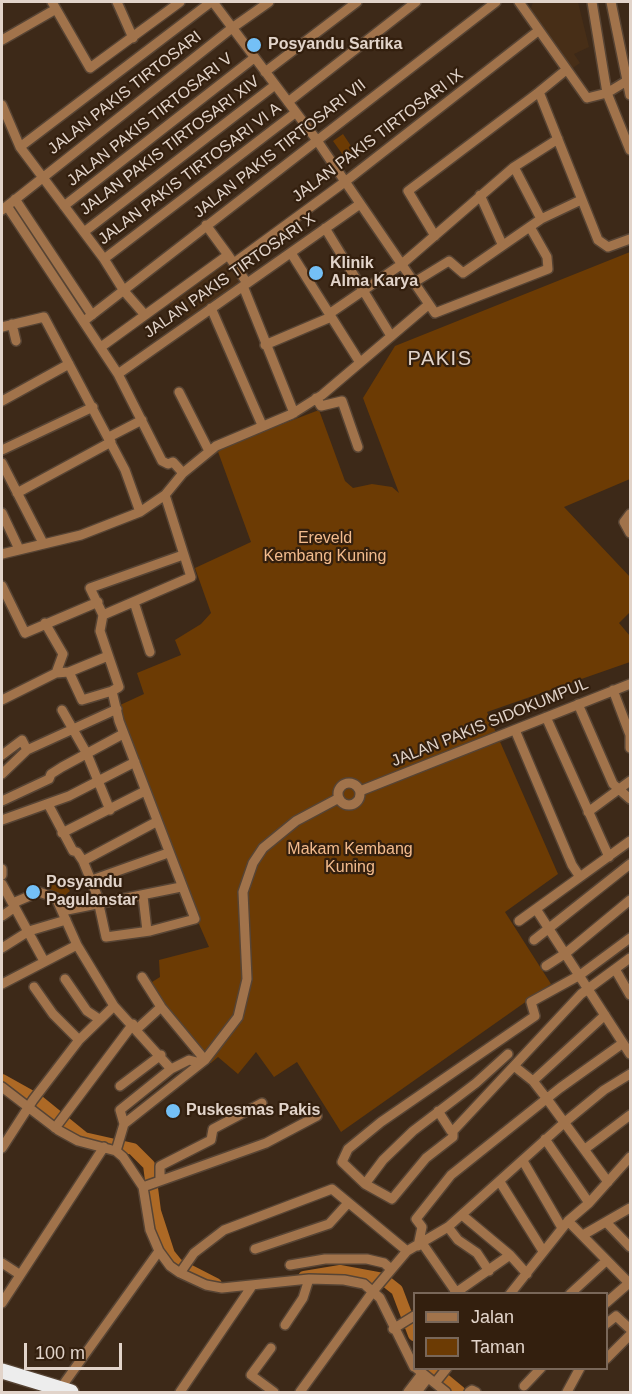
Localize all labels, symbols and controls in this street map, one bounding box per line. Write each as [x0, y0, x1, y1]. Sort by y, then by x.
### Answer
street label: JALAN PAKIS TIRTOSARI [44, 27, 206, 159]
place label: Posyandu Sartika [268, 35, 402, 55]
marker: Posyandu Sartika [245, 36, 263, 54]
street label: JALAN PAKIS TIRTOSARI V [64, 49, 236, 191]
street label: JALAN PAKIS TIRTOSARI IX [289, 65, 467, 207]
street label: JALAN PAKIS TIRTOSARI XIV [77, 72, 263, 220]
street label: JALAN PAKIS TIRTOSARI VII [190, 76, 370, 222]
street label: JALAN PAKIS TIRTOSARI VI A [95, 99, 285, 249]
street label: JALAN PAKIS TIRTOSARI X [141, 209, 319, 343]
place label: Klinik Alma Karya [330, 254, 418, 292]
marker: Klinik Alma Karya [307, 264, 325, 282]
district label: PAKIS [408, 347, 472, 371]
park label: Ereveld Kembang Kuning [264, 529, 386, 567]
street label: JALAN PAKIS SIDOKUMPUL [389, 675, 591, 771]
park label: Makam Kembang Kuning [287, 840, 413, 878]
place label: Posyandu Pagulanstar [46, 873, 138, 911]
marker: Posyandu Pagulanstar [24, 883, 42, 901]
place label: Puskesmas Pakis [186, 1101, 320, 1121]
marker: Puskesmas Pakis [164, 1102, 182, 1120]
legend [413, 1292, 608, 1370]
text: Jalan [471, 1307, 514, 1327]
scale bar [27, 1331, 124, 1369]
text: Taman [471, 1337, 525, 1357]
text: 100 m [35, 1343, 85, 1363]

